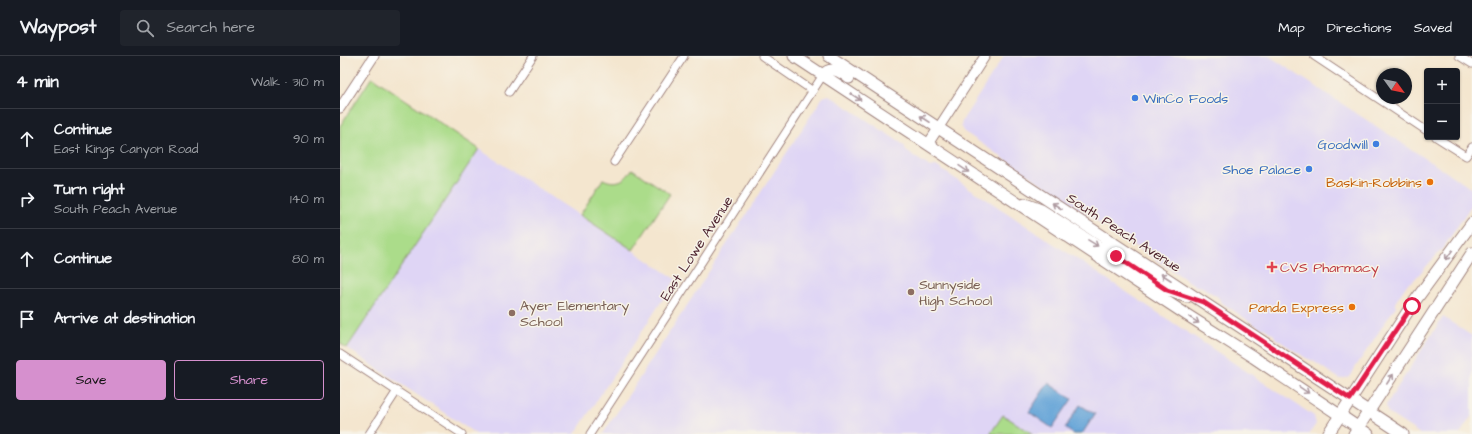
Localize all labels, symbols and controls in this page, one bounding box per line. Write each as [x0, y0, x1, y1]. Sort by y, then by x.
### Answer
search box [120, 10, 400, 46]
text: Waypost [20, 14, 96, 41]
icon: search [134, 17, 156, 39]
text: Search here [166, 17, 255, 38]
text: Map [1278, 18, 1305, 38]
text: Directions [1327, 18, 1392, 38]
text: Saved [1414, 18, 1452, 38]
north arrow [1376, 68, 1412, 104]
map controls [1424, 68, 1460, 140]
button: + [1424, 68, 1460, 104]
text: 4 min [16, 70, 59, 94]
text: Walk · 310 m [251, 73, 324, 91]
place label: WinCo Foods [1143, 89, 1228, 109]
one-way arrow [850, 93, 861, 101]
marker: WinCo Foods [1130, 93, 1140, 103]
button: − [1424, 104, 1460, 140]
one-way arrow [920, 115, 931, 123]
text: Continue [54, 119, 112, 140]
icon: ahead [16, 128, 38, 150]
text: 90 m [293, 130, 324, 148]
place label: Goodwill [1318, 135, 1368, 155]
marker: Goodwill [1371, 139, 1381, 149]
text: East Kings Canyon Road [54, 140, 198, 158]
place label: Shoe Palace [1222, 160, 1301, 180]
marker: Shoe Palace [1304, 164, 1314, 174]
one-way arrow [958, 165, 970, 173]
place label: Baskin-Robbins [1326, 173, 1422, 193]
marker: Baskin-Robbins [1425, 177, 1435, 187]
text: Turn right [54, 179, 125, 200]
icon: right [16, 188, 38, 210]
street label: South Peach Avenue [1062, 188, 1185, 278]
text: 140 m [290, 190, 324, 208]
street label: East Lowe Avenue [655, 192, 738, 305]
text: South Peach Avenue [54, 200, 177, 218]
one-way arrow [1052, 202, 1063, 210]
one-way arrow [1087, 239, 1098, 247]
route end [1107, 247, 1125, 265]
icon: ahead [16, 248, 38, 270]
text: Continue [54, 248, 112, 269]
one-way arrow [1445, 249, 1454, 260]
text: 80 m [292, 250, 324, 268]
place label: CVS Pharmacy [1280, 258, 1379, 278]
marker: CVS Pharmacy [1267, 262, 1277, 272]
one-way arrow [1160, 273, 1172, 281]
place label: Sunnyside High School [919, 275, 992, 311]
marker: Sunnyside High School [906, 287, 916, 297]
place label: Ayer Elementary School [520, 296, 630, 332]
route start [1403, 297, 1421, 315]
place label: Panda Express [1249, 298, 1344, 318]
marker: Panda Express [1347, 302, 1357, 312]
icon: arrive [16, 308, 38, 330]
text: Arrive at destination [54, 308, 195, 329]
marker: Ayer Elementary School [507, 308, 517, 318]
one-way arrow [1188, 316, 1199, 324]
button: Save [16, 360, 166, 400]
button: Share [174, 360, 324, 400]
one-way arrow [1387, 373, 1395, 385]
one-way arrow [1298, 386, 1309, 394]

